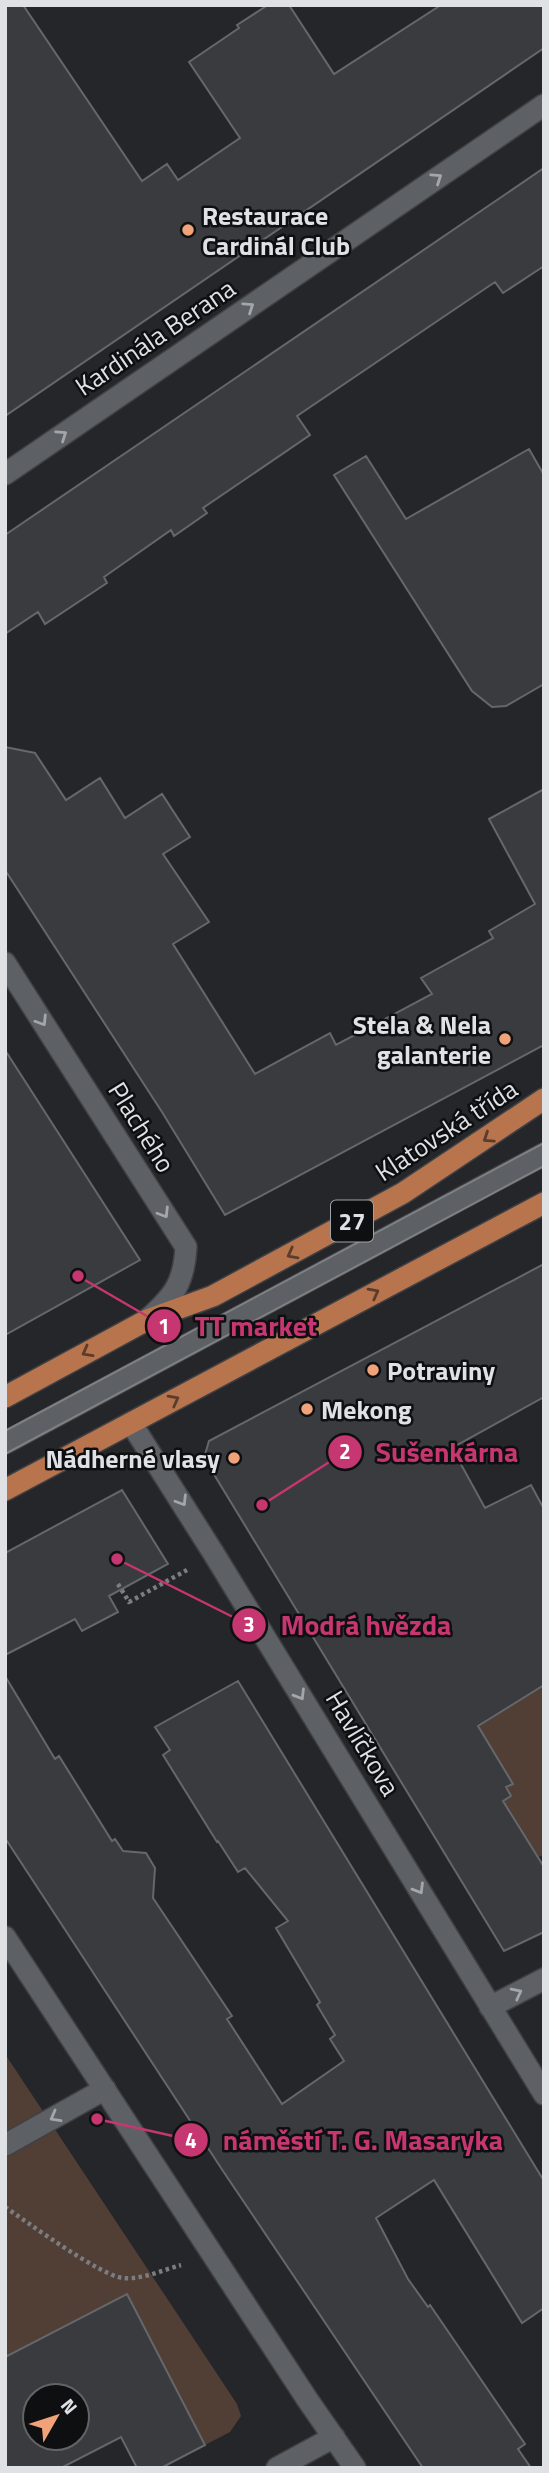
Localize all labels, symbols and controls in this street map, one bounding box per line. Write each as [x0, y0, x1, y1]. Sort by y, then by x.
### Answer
one-way arrow [429, 174, 442, 186]
place label: Restaurace Cardinál Club [202, 196, 350, 265]
marker: Restaurace Cardinál Club [180, 222, 196, 238]
street label: Kardinála Berana [67, 269, 243, 405]
one-way arrow [241, 303, 254, 315]
one-way arrow [54, 430, 67, 443]
place label: Stela & Nela galanterie [353, 1005, 491, 1074]
one-way arrow [33, 1013, 46, 1026]
marker: Stela & Nela galanterie [497, 1031, 513, 1047]
street label: Klatovská třída [367, 1069, 525, 1191]
street label: Plachého [99, 1074, 185, 1180]
one-way arrow [483, 1130, 496, 1142]
road number: 27 [331, 1200, 373, 1241]
one-way arrow [155, 1205, 168, 1218]
one-way arrow [287, 1245, 299, 1259]
one-way arrow [367, 1288, 380, 1302]
callout: TT market [146, 1302, 331, 1351]
text: TT market [195, 1304, 317, 1347]
text: 1 [158, 1310, 170, 1342]
one-way arrow [82, 1344, 94, 1357]
place label: Potraviny [387, 1351, 495, 1390]
marker: Potraviny [365, 1362, 381, 1378]
place label: Mekong [321, 1390, 412, 1429]
one-way arrow [166, 1395, 179, 1409]
marker: Mekong [299, 1401, 315, 1417]
callout: Sušenkárna [327, 1428, 533, 1477]
text: Sušenkárna [376, 1430, 518, 1473]
text: 2 [339, 1435, 351, 1467]
place label: Nádherné vlasy [45, 1439, 220, 1478]
marker: Nádherné vlasy [226, 1450, 242, 1466]
one-way arrow [173, 1493, 186, 1506]
callout: Modrá hvězda [231, 1601, 465, 1650]
text: Modrá hvězda [281, 1603, 451, 1646]
text: 3 [243, 1608, 255, 1640]
street label: Havlíčkova [316, 1683, 410, 1803]
one-way arrow [292, 1687, 305, 1700]
one-way arrow [410, 1882, 423, 1895]
one-way arrow [510, 1987, 522, 2001]
one-way arrow [50, 2109, 62, 2122]
callout: náměstí T. G. Masaryka [174, 2116, 517, 2165]
text: náměstí T. G. Masaryka [223, 2118, 503, 2161]
text: 4 [185, 2124, 197, 2156]
north arrow [21, 2382, 91, 2452]
text: N [54, 2392, 85, 2420]

